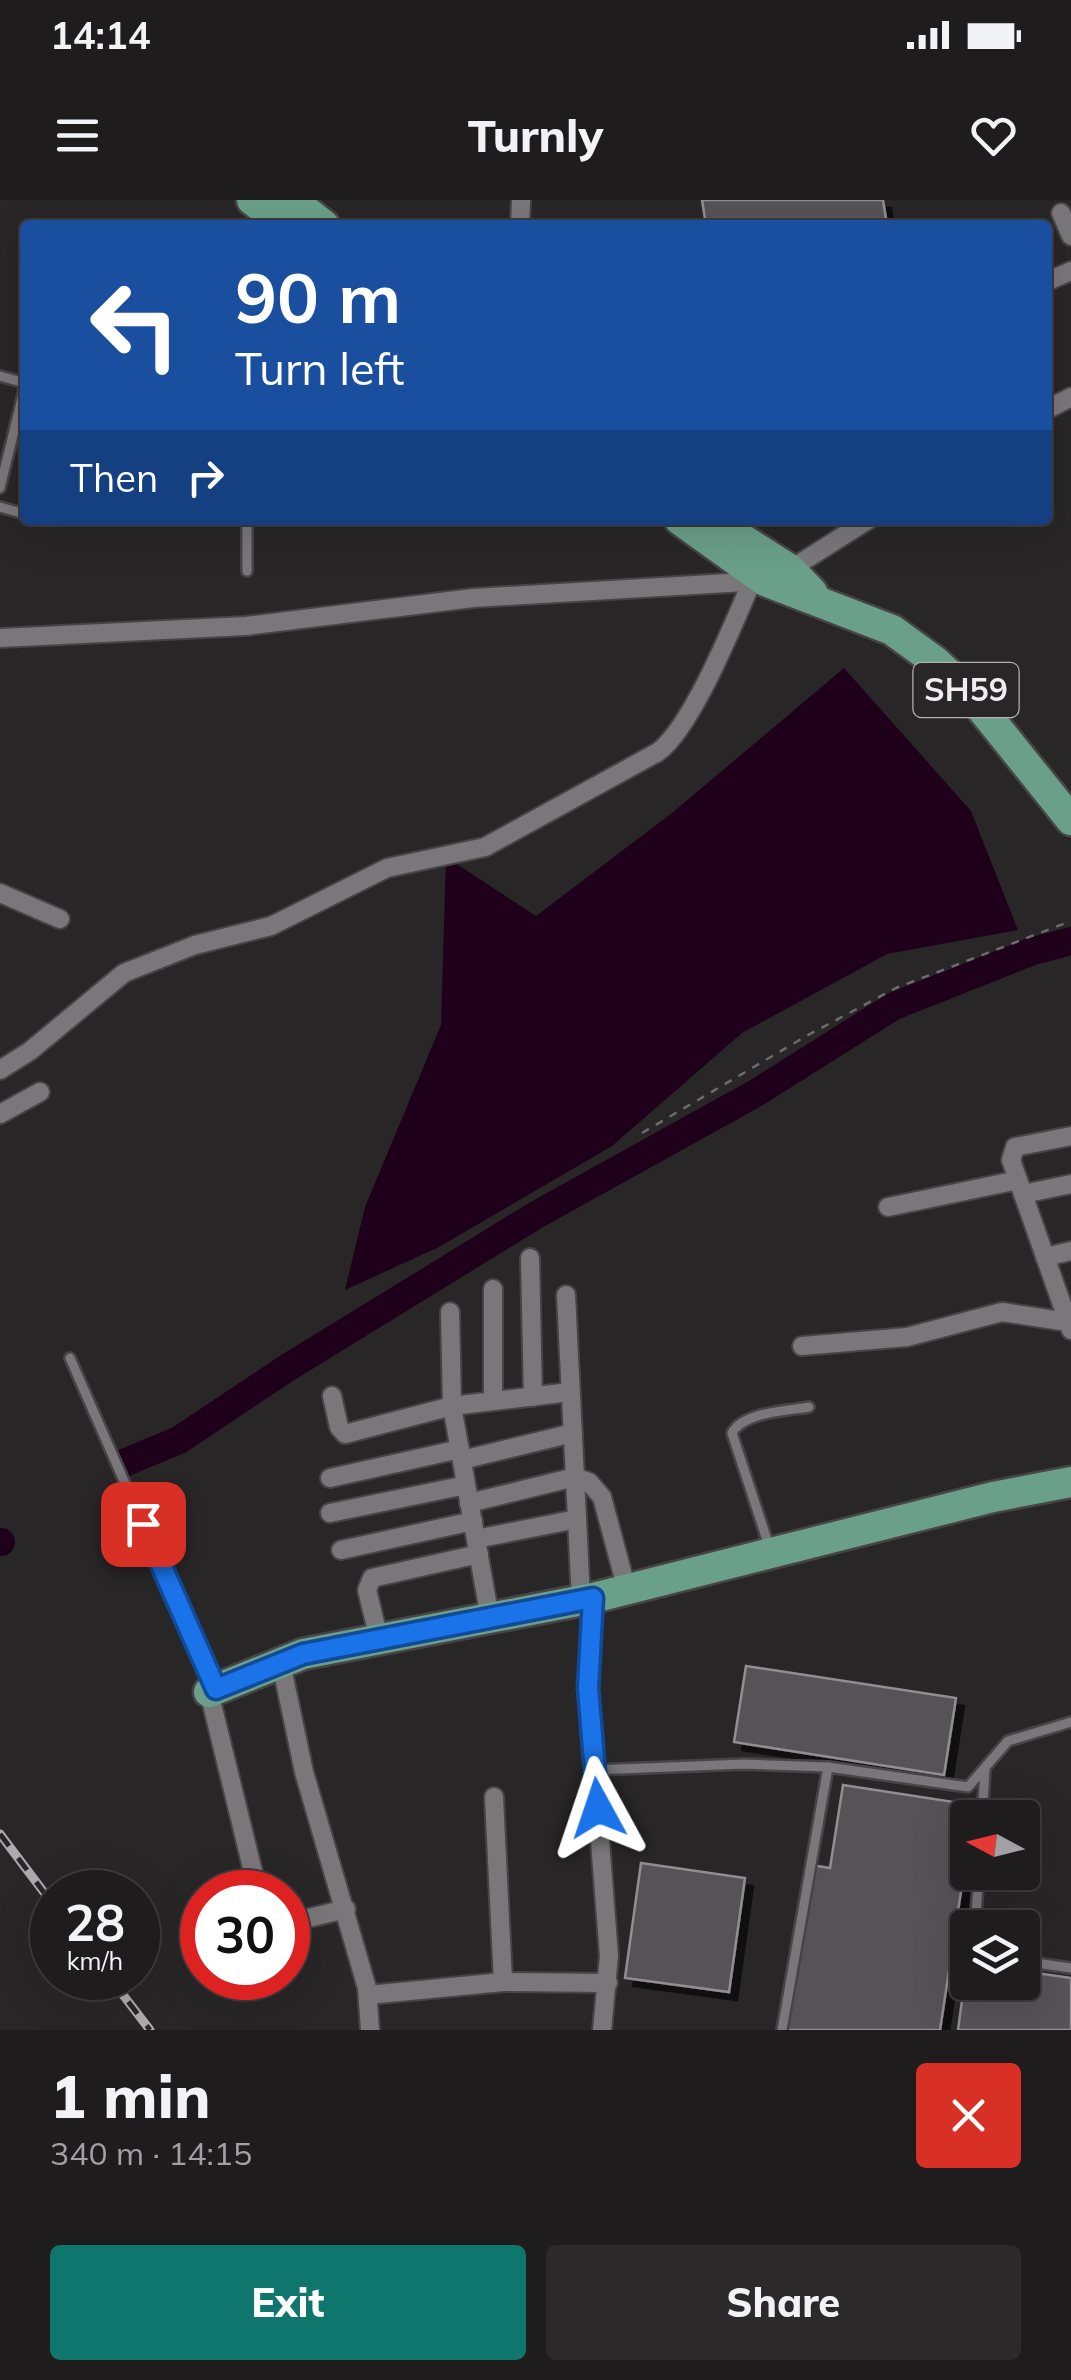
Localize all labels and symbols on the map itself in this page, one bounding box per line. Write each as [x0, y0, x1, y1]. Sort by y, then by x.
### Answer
road number: SH59 [914, 663, 1018, 717]
pin [101, 1482, 186, 1567]
position arrow [546, 1756, 650, 1860]
north arrow [950, 1800, 1040, 1890]
speed limit sign: 30 [180, 1870, 310, 2000]

